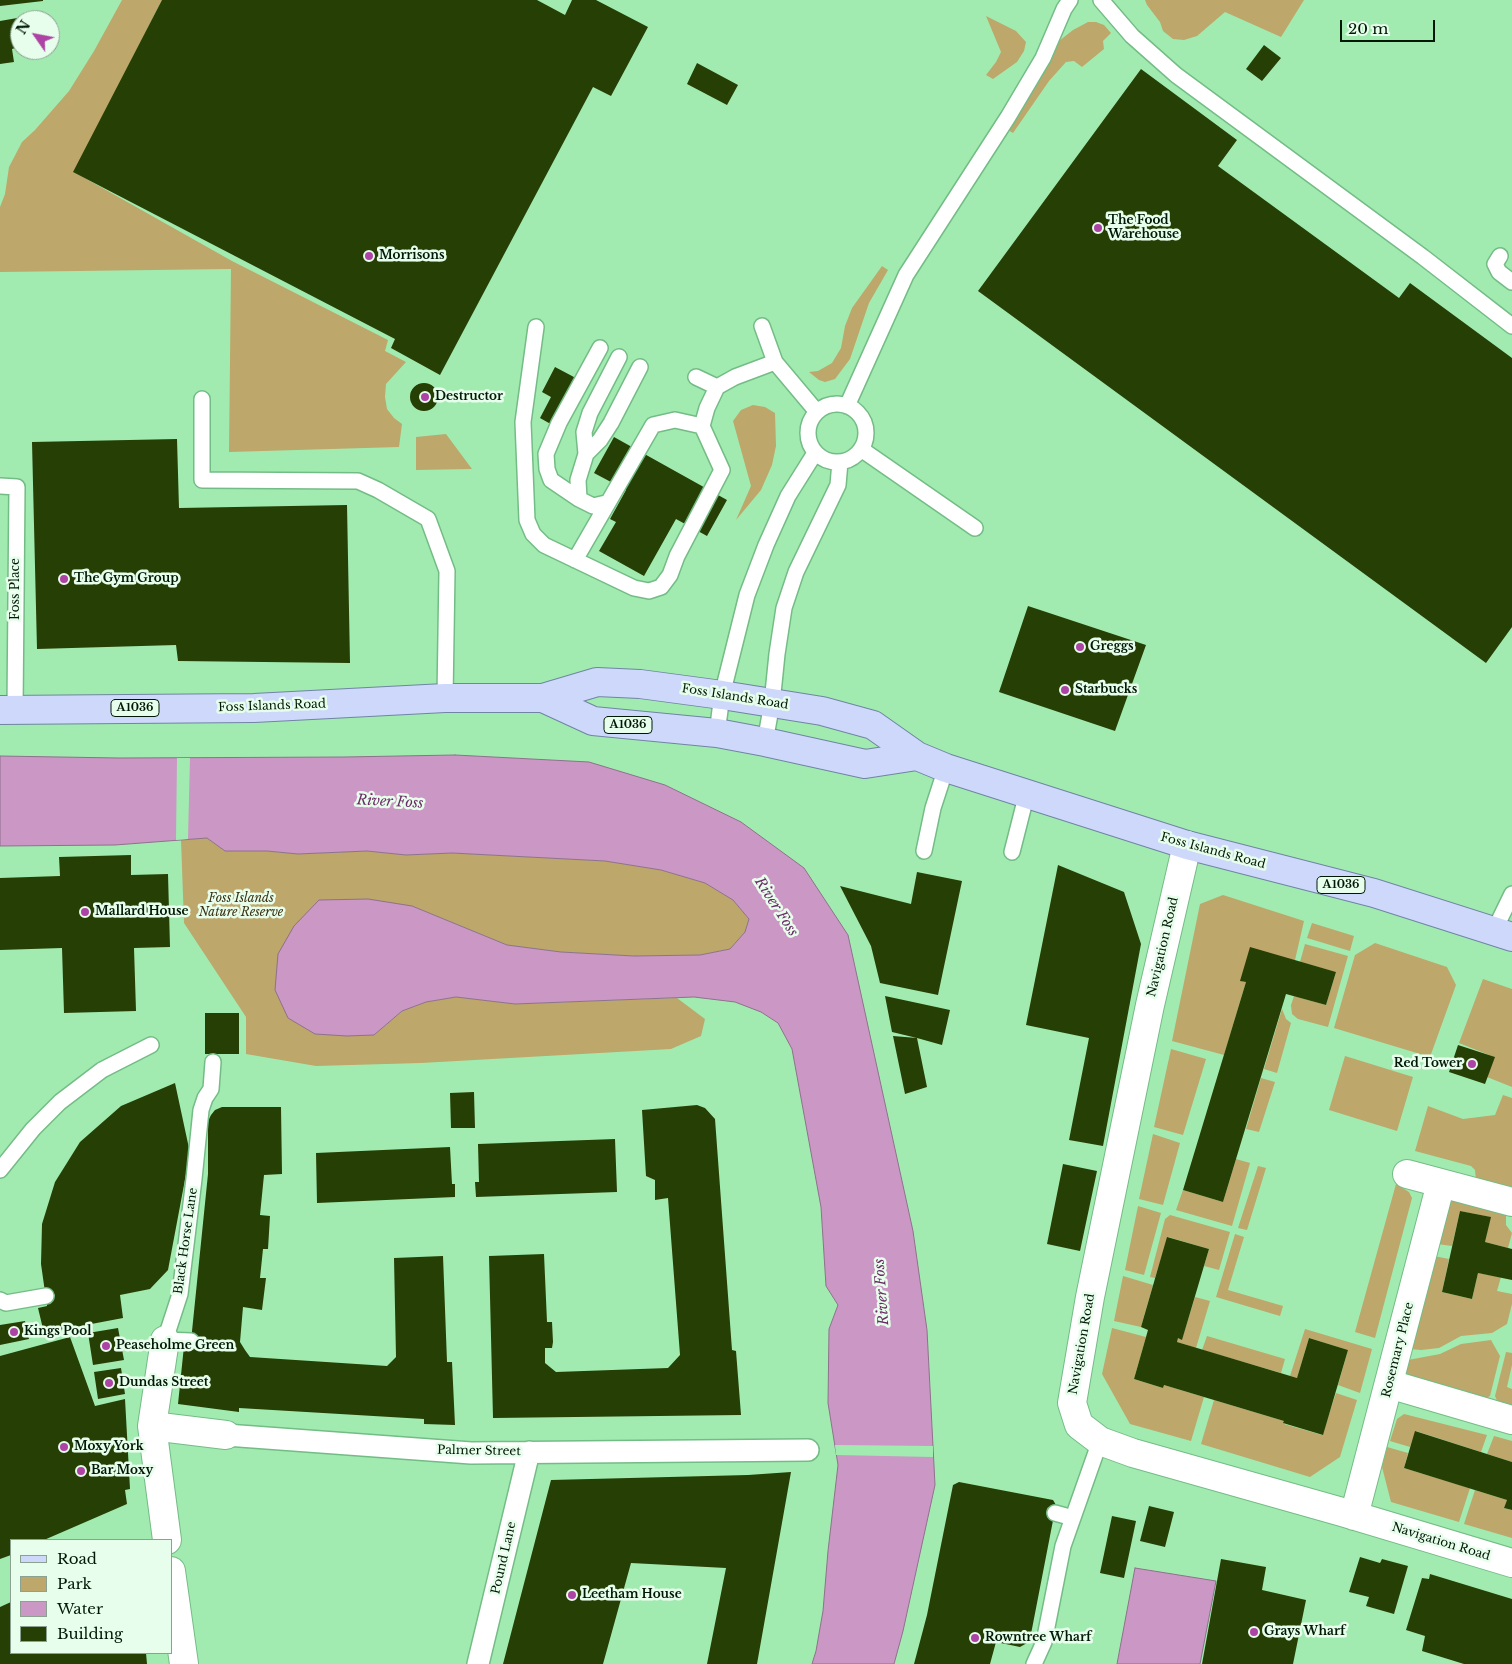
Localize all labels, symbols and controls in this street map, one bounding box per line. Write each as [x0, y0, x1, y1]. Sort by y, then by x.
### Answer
north arrow [10, 10, 60, 60]
scale bar [1342, 10, 1437, 42]
text: N [12, 17, 34, 38]
text: 20 m [1348, 19, 1388, 38]
place label: The Food Warehouse [1108, 214, 1179, 242]
marker: The Food Warehouse [1092, 222, 1104, 234]
place label: Morrisons [379, 249, 444, 263]
marker: Morrisons [363, 250, 375, 262]
place label: Destructor [435, 390, 503, 404]
marker: Destructor [419, 391, 431, 403]
street label: Foss Place [9, 558, 23, 620]
place label: The Gym Group [74, 572, 179, 586]
marker: The Gym Group [58, 573, 70, 585]
place label: Greggs [1090, 640, 1134, 654]
marker: Greggs [1074, 641, 1086, 653]
street label: Foss Islands Road [681, 681, 789, 713]
place label: Starbucks [1075, 683, 1137, 697]
marker: Starbucks [1059, 684, 1071, 696]
street label: Foss Islands Road [218, 697, 326, 715]
road number: A1036 [111, 700, 159, 716]
road number: A1036 [604, 716, 652, 734]
water label: River Foss [356, 792, 424, 812]
street label: Foss Islands Road [1159, 830, 1267, 872]
water label: River Foss [751, 874, 801, 940]
road number: A1036 [1317, 876, 1365, 894]
park label: Foss Islands Nature Reserve [199, 892, 283, 920]
street label: Navigation Road [1144, 896, 1182, 998]
place label: Mallard House [95, 905, 189, 919]
marker: Mallard House [79, 906, 91, 918]
place label: Red Tower [1394, 1057, 1462, 1071]
marker: Red Tower [1466, 1058, 1478, 1070]
street label: Black Horse Lane [171, 1187, 201, 1295]
water label: River Foss [871, 1258, 893, 1326]
street label: Navigation Road [1066, 1292, 1098, 1396]
street label: Rosemary Place [1379, 1301, 1417, 1399]
place label: Kings Pool [24, 1325, 91, 1339]
marker: Kings Pool [8, 1326, 20, 1338]
place label: Peaseholme Green [116, 1339, 234, 1353]
marker: Peaseholme Green [100, 1340, 112, 1352]
place label: Dundas Street [119, 1376, 208, 1390]
marker: Dundas Street [103, 1377, 115, 1389]
place label: Moxy York [74, 1440, 144, 1454]
marker: Moxy York [58, 1441, 70, 1453]
street label: Palmer Street [437, 1443, 521, 1459]
place label: Bar Moxy [91, 1464, 153, 1478]
marker: Bar Moxy [75, 1465, 87, 1477]
street label: Pound Lane [489, 1520, 519, 1596]
street label: Navigation Road [1390, 1520, 1492, 1564]
legend [10, 1539, 172, 1654]
text: Road [57, 1549, 97, 1568]
text: Park [57, 1574, 92, 1593]
place label: Leetham House [582, 1588, 682, 1602]
marker: Leetham House [566, 1589, 578, 1601]
text: Water [57, 1599, 103, 1618]
text: Building [57, 1624, 123, 1643]
place label: Grays Wharf [1264, 1625, 1345, 1639]
marker: Grays Wharf [1248, 1626, 1260, 1638]
place label: Rowntree Wharf [985, 1631, 1091, 1645]
marker: Rowntree Wharf [969, 1632, 981, 1644]

